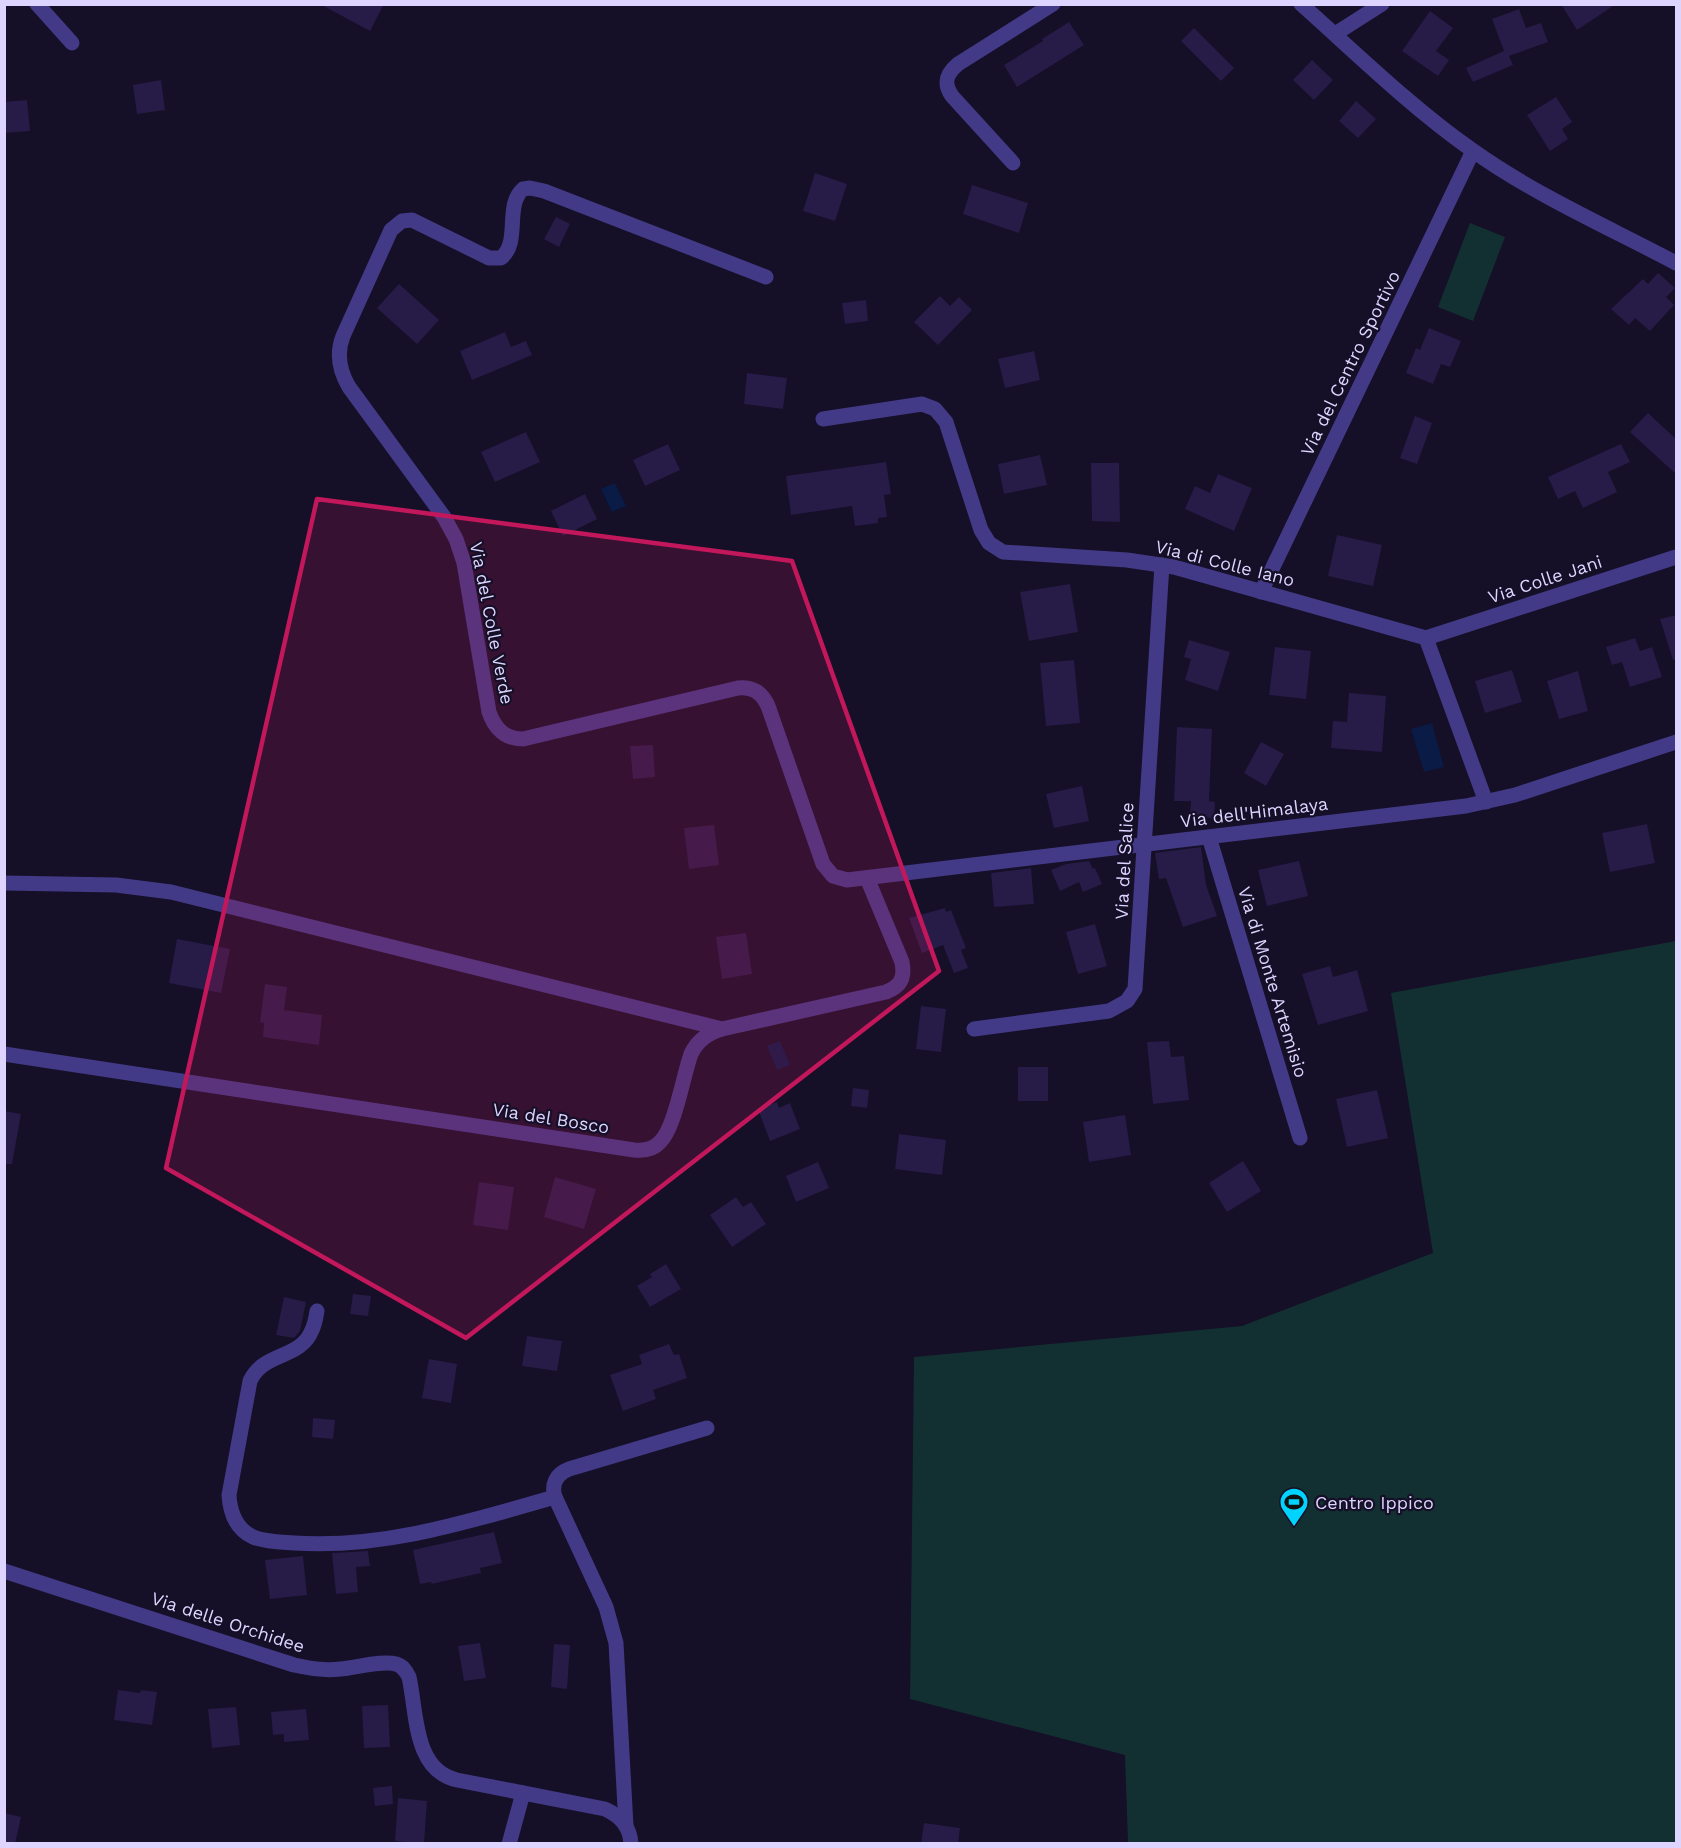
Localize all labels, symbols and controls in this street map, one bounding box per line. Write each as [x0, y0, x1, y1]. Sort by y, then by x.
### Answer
street label: Via del Centro Sportivo [1296, 267, 1404, 459]
street label: Via di Colle Iano [1153, 536, 1297, 590]
street label: Via del Colle Verde [466, 540, 518, 706]
street label: Via Colle Jani [1485, 551, 1605, 607]
street label: Via dell'Himalaya [1179, 793, 1329, 831]
street label: Via del Salice [1110, 802, 1138, 920]
street label: Via di Monte Artemisio [1234, 884, 1312, 1080]
street label: Via del Bosco [491, 1098, 611, 1138]
sports icon: Centro Ippico [1278, 1486, 1310, 1528]
place label: Centro Ippico [1315, 1492, 1434, 1513]
street label: Via delle Orchidee [149, 1587, 307, 1657]

